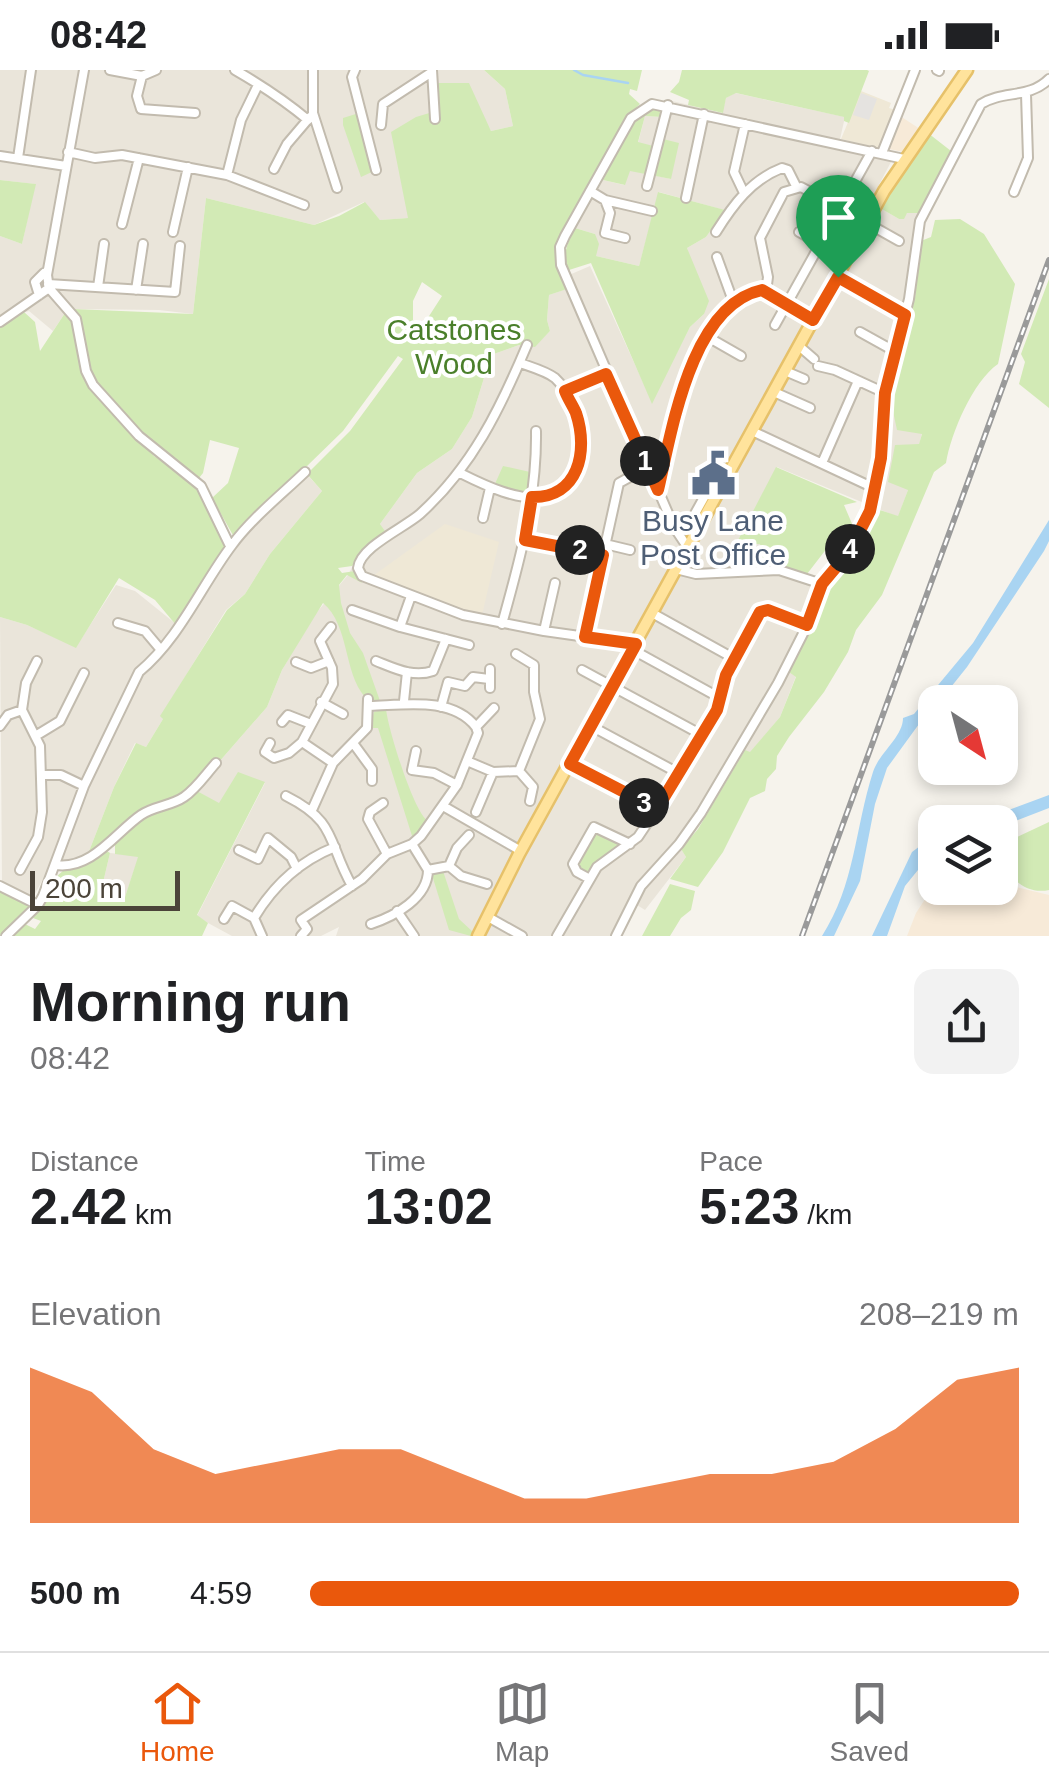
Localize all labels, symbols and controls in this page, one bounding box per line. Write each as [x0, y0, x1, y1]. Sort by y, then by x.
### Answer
text: 08:42 [50, 14, 147, 56]
pin [796, 175, 881, 278]
icon: arrive [811, 190, 866, 245]
park label: Catstones Wood [386, 313, 522, 380]
pin: 1 [620, 436, 670, 486]
text: 1 [637, 445, 653, 476]
public building icon: Busy Lane Post Office [689, 449, 737, 497]
place label: Busy Lane Post Office [640, 504, 786, 571]
pin: 4 [825, 524, 875, 574]
pin: 2 [555, 525, 605, 575]
text: 4 [842, 533, 858, 564]
text: 2 [572, 534, 588, 565]
north arrow [918, 685, 1018, 785]
map controls [918, 685, 1018, 905]
pin: 3 [619, 778, 669, 828]
text: 3 [636, 787, 652, 818]
button: layers [918, 805, 1018, 905]
scale bar [30, 866, 180, 910]
text: 200 m [45, 873, 123, 904]
button: share [914, 969, 1019, 1074]
text: Morning run [30, 971, 351, 1033]
text: 08:42 [30, 1040, 110, 1076]
text: Distance [30, 1146, 139, 1177]
text: Time [365, 1146, 426, 1177]
text: Pace [699, 1146, 763, 1177]
text: 2.42 [30, 1179, 127, 1235]
text: 13:02 [365, 1179, 493, 1235]
text: 5:23 [699, 1179, 799, 1235]
text: km [127, 1199, 172, 1230]
text: /km [799, 1199, 852, 1230]
text: Elevation [30, 1296, 162, 1332]
text: 208–219 m [859, 1296, 1019, 1332]
text: 500 m [30, 1575, 121, 1611]
text: 4:59 [190, 1575, 252, 1611]
tab: Home [140, 1676, 215, 1768]
tab: Map [495, 1676, 550, 1768]
tab: Saved [830, 1676, 909, 1768]

